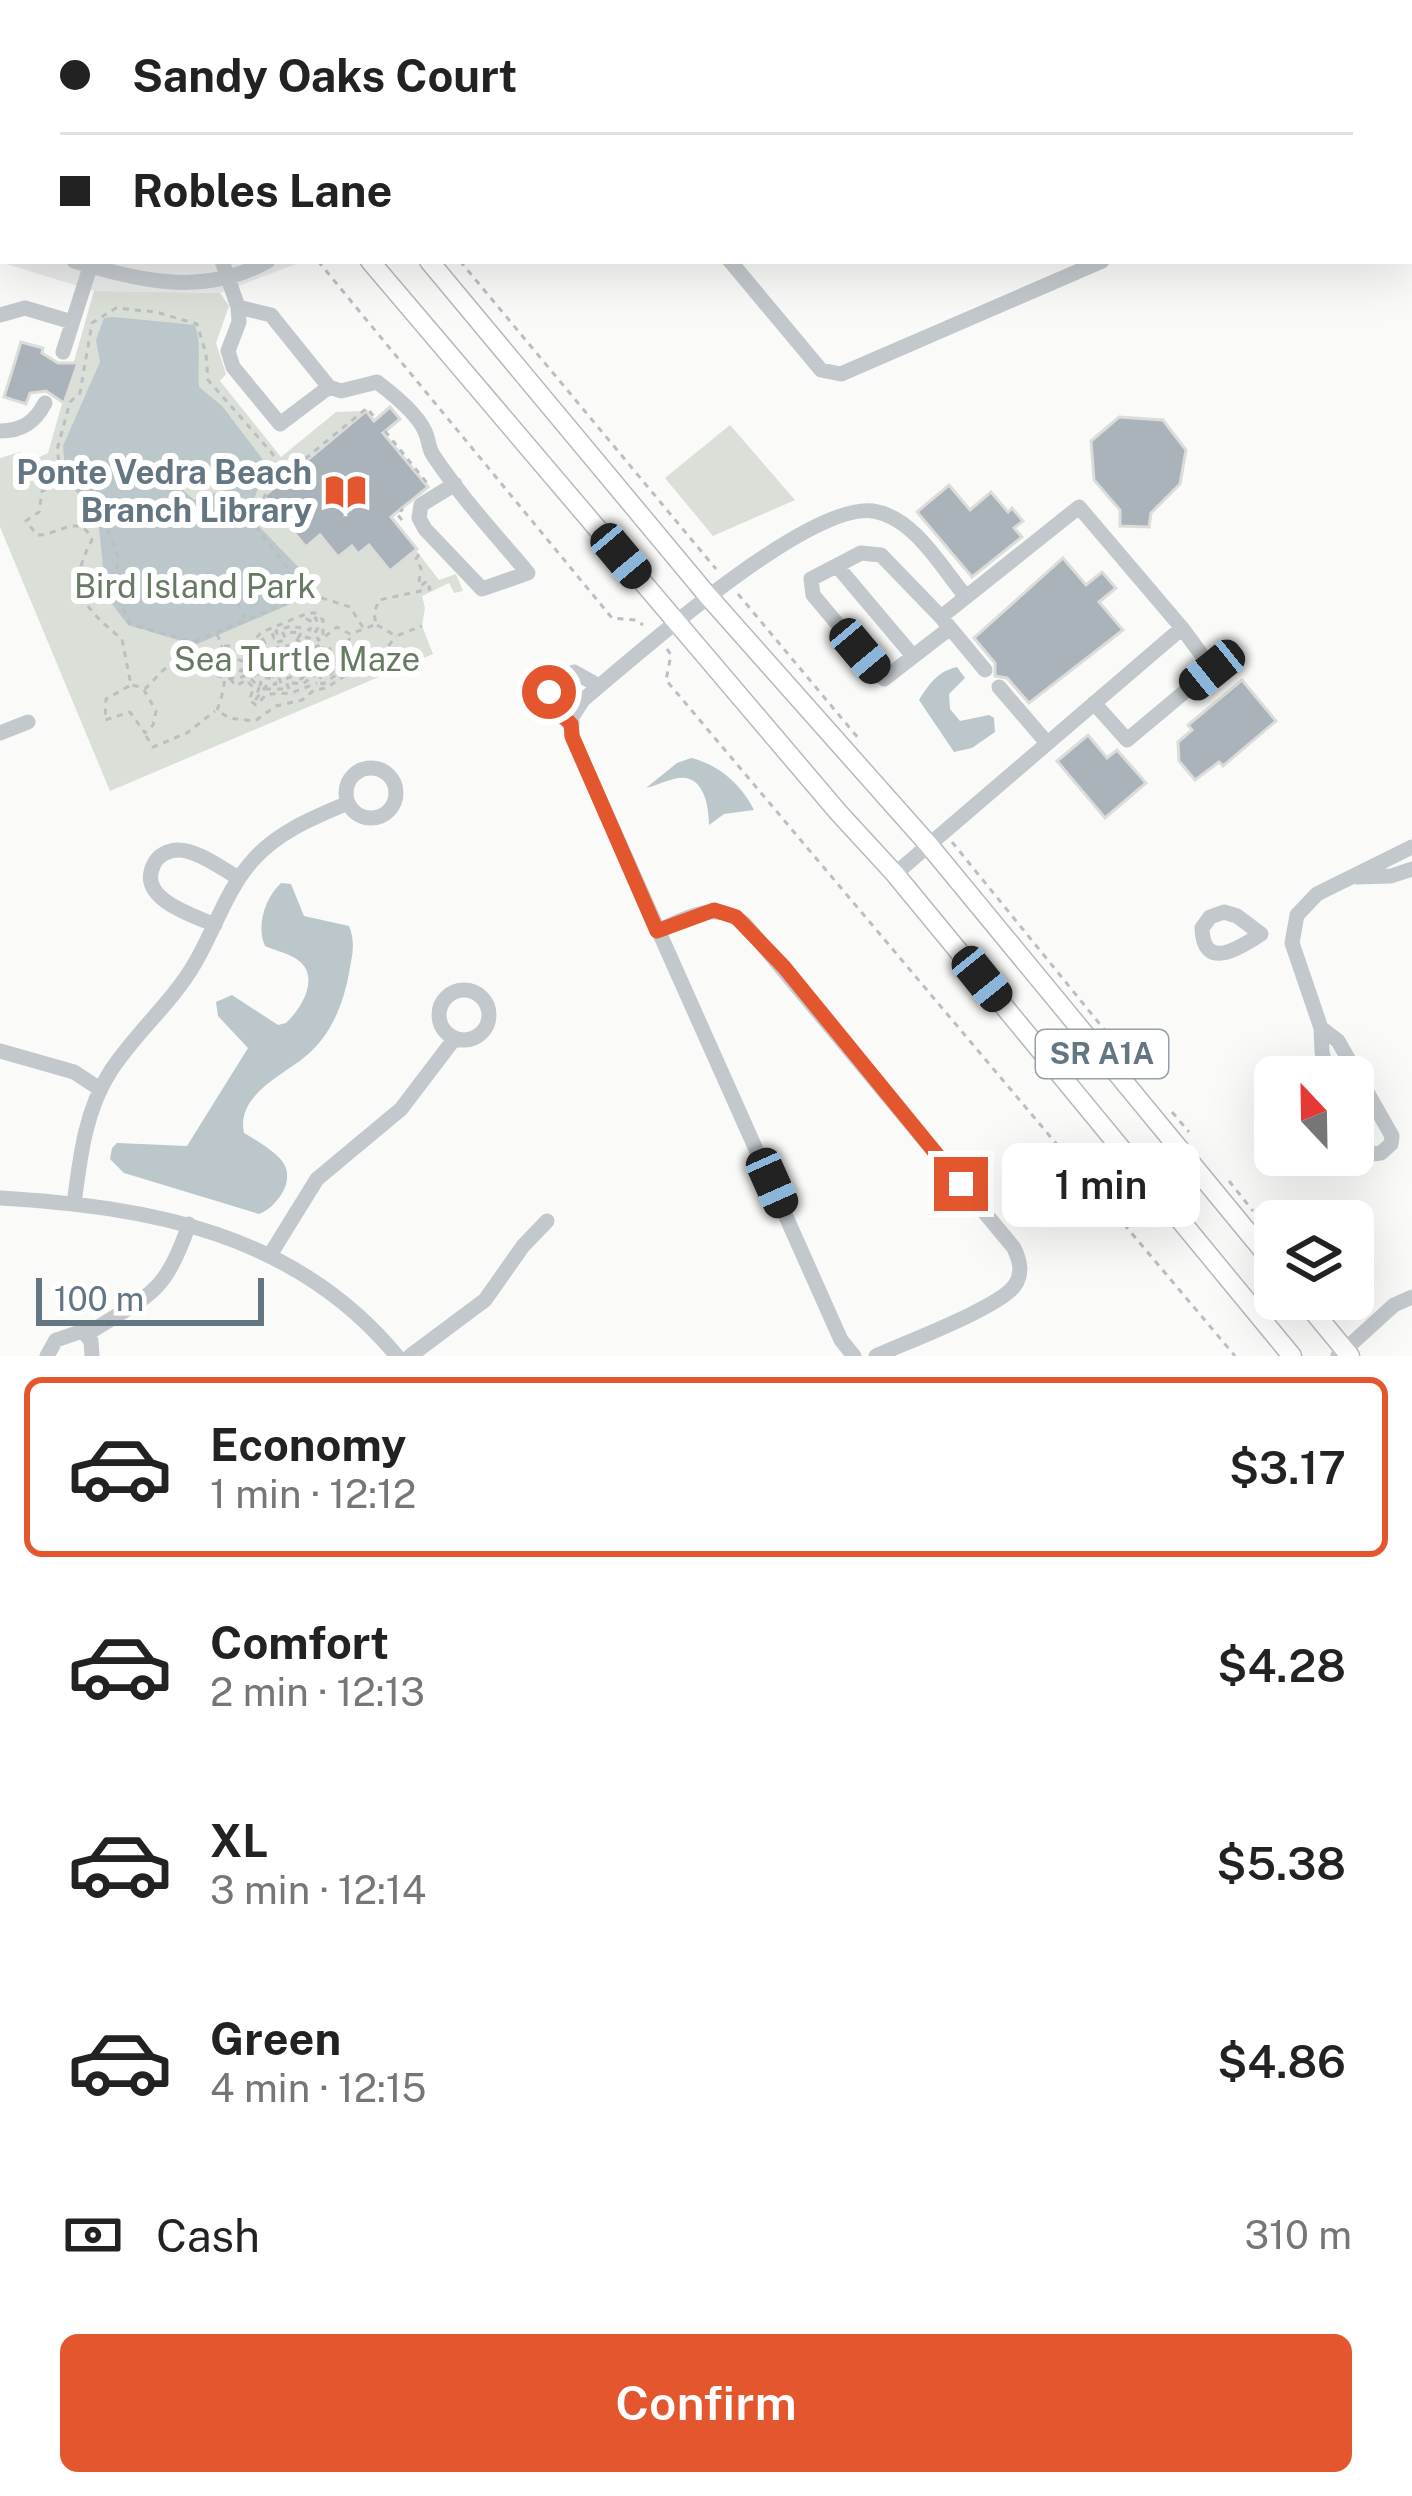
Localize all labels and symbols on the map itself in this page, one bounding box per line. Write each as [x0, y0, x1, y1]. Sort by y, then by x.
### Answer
place label: Ponte Vedra Beach Branch Library [16, 453, 312, 529]
library icon: Ponte Vedra Beach Branch Library [323, 468, 369, 514]
car [584, 517, 658, 595]
park label: Bird Island Park [74, 567, 316, 605]
car [823, 612, 897, 690]
car [1173, 633, 1251, 707]
park label: Sea Turtle Maze [174, 640, 420, 678]
route start [522, 665, 576, 719]
car [945, 940, 1019, 1018]
road number: SR A1A [1036, 1030, 1168, 1078]
north arrow [1254, 1056, 1374, 1176]
callout: 1 min [1003, 1142, 1201, 1226]
car [741, 1143, 803, 1223]
route end [934, 1157, 988, 1211]
scale bar [36, 1272, 264, 1325]

